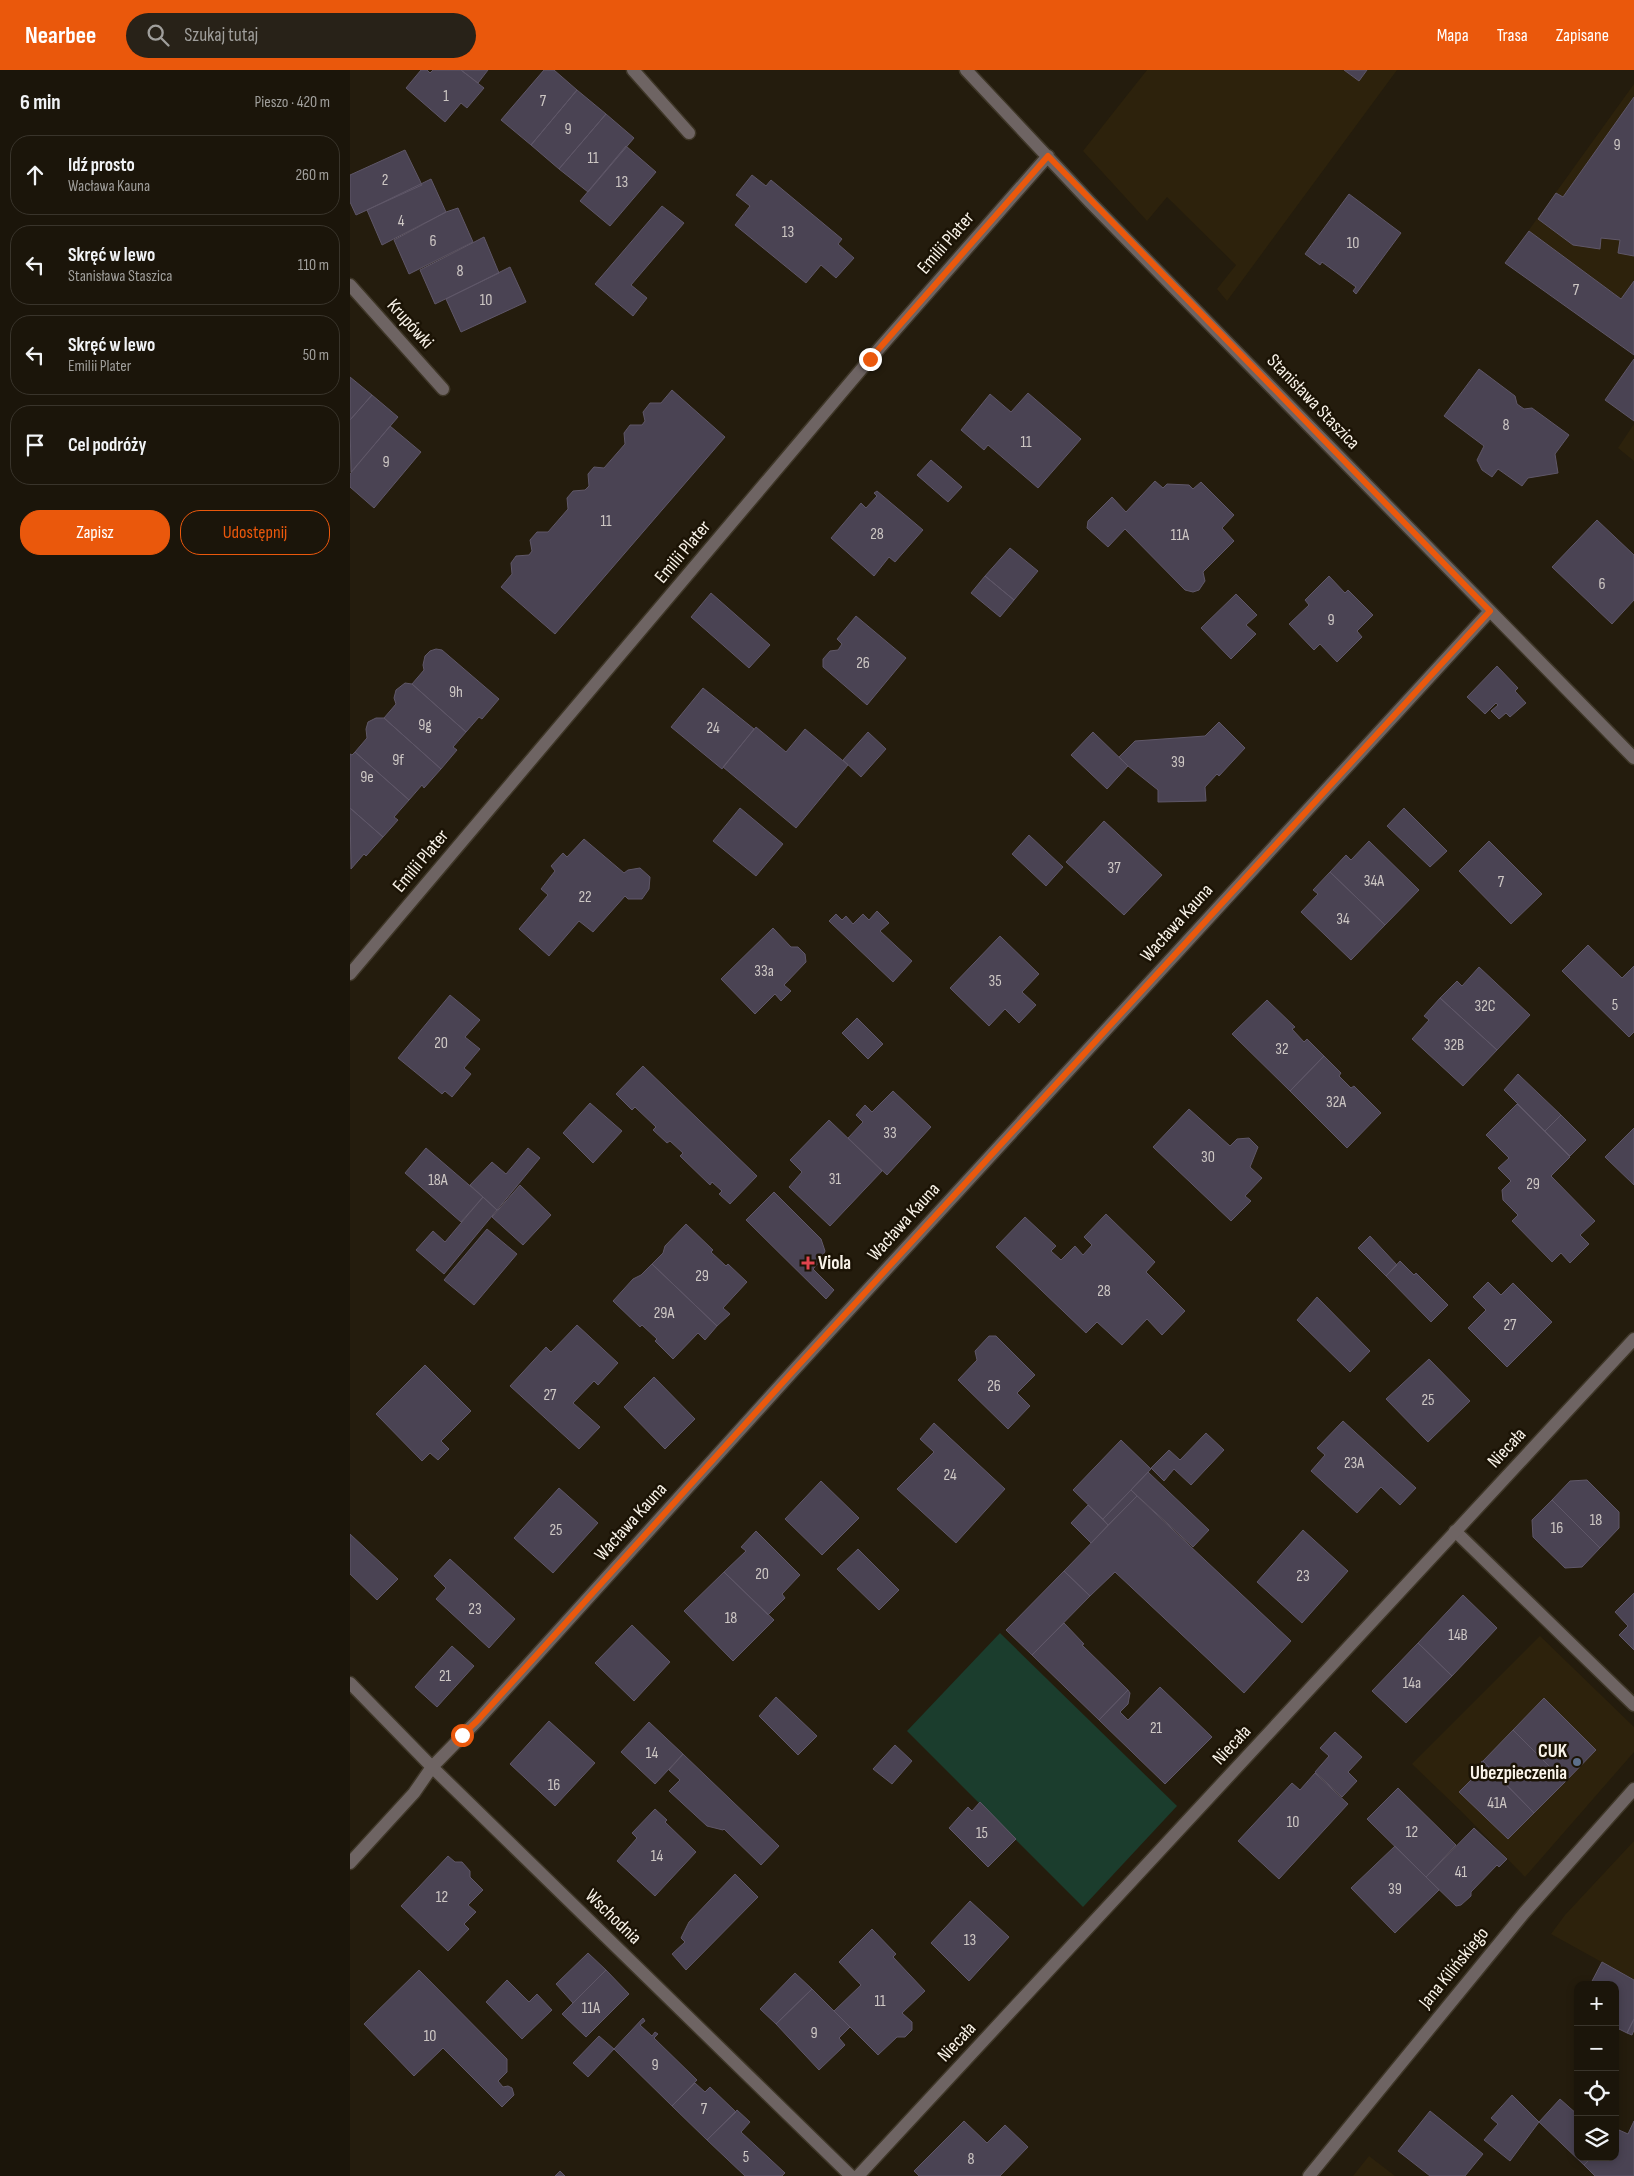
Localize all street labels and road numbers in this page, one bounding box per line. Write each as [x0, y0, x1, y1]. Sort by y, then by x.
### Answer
street label: Emilii Plater [913, 207, 980, 279]
street label: Krupówki [382, 294, 438, 354]
street label: Stanisława Staszica [1262, 349, 1364, 455]
street label: Emilii Plater [650, 515, 716, 588]
street label: Emilii Plater [388, 824, 454, 897]
street label: Wacława Kauna [1136, 879, 1218, 967]
street label: Wacława Kauna [863, 1178, 945, 1266]
street label: Niecała [1483, 1423, 1531, 1473]
street label: Wacława Kauna [590, 1478, 672, 1566]
street label: Niecała [1208, 1720, 1256, 1770]
street label: Wschodnia [580, 1885, 646, 1949]
street label: Jana Kilińskiego [1414, 1923, 1494, 2014]
street label: Niecała [933, 2017, 981, 2067]

